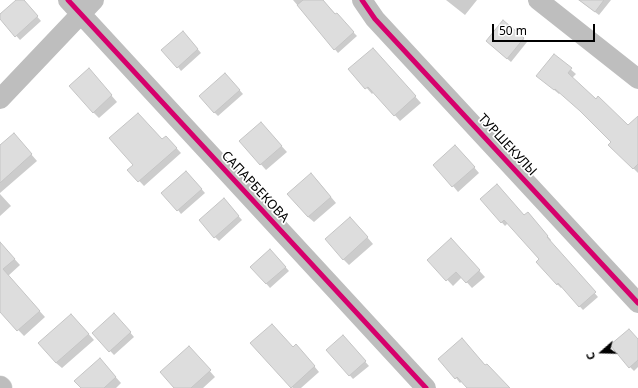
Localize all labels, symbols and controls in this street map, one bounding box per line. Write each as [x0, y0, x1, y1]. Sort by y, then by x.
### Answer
scale bar [494, 16, 597, 42]
text: 50 m [499, 22, 527, 39]
street label: ТУРШЕКУЛЫ [474, 111, 540, 179]
street label: САПАРБЕКОВА [218, 148, 292, 226]
north arrow [582, 332, 622, 372]
text: С [582, 350, 599, 362]

